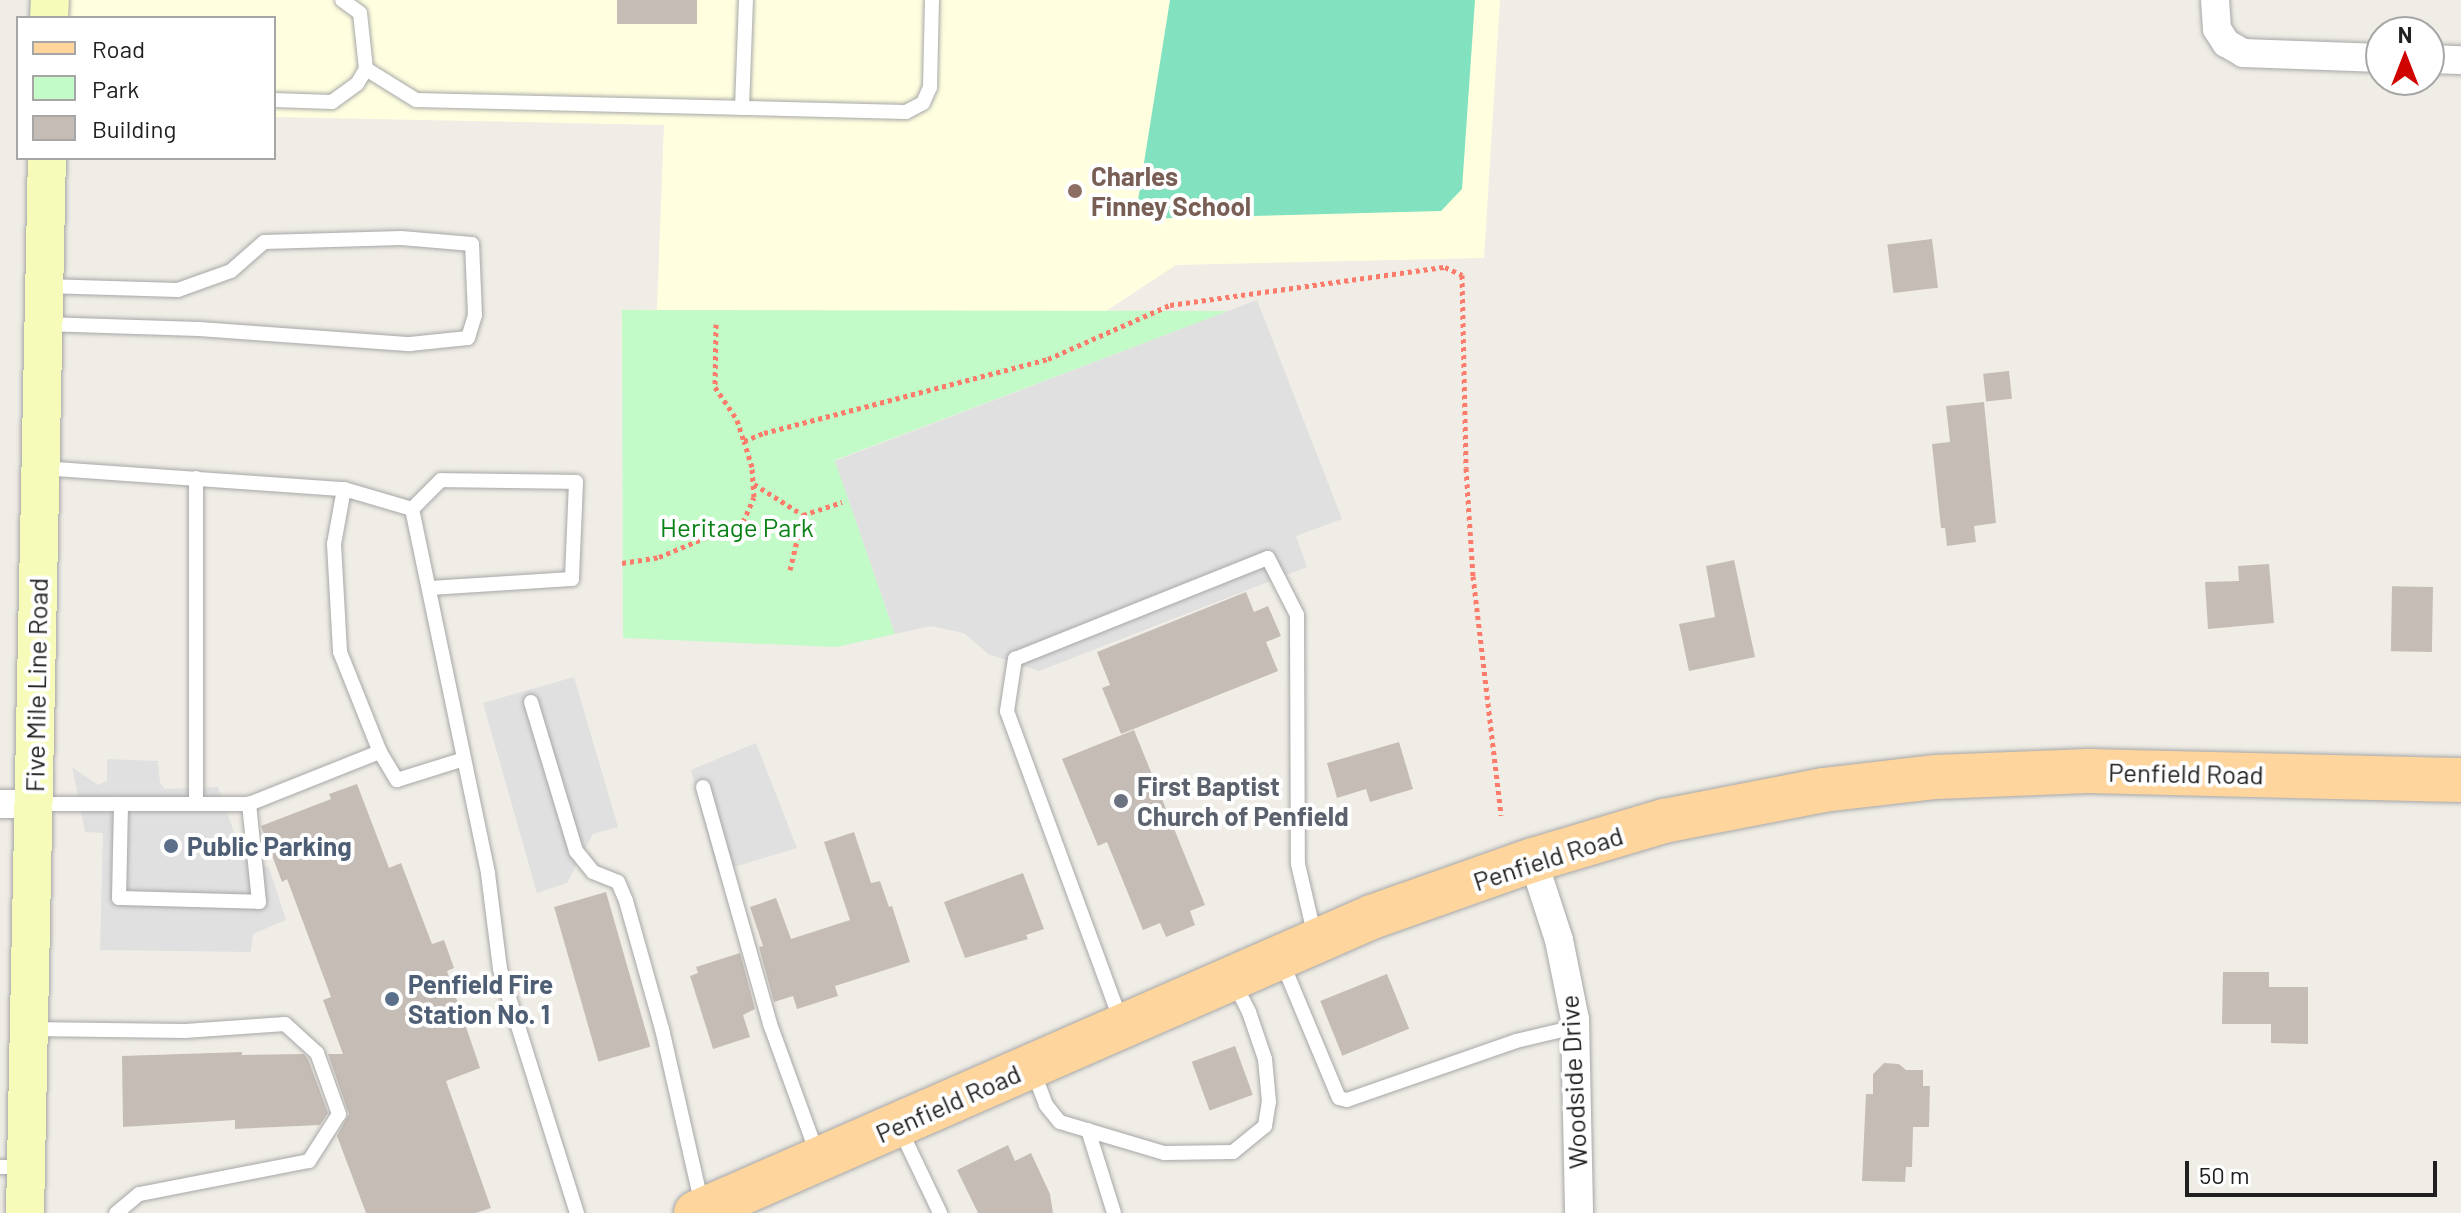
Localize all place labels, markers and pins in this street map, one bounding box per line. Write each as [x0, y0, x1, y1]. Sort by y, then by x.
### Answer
place label: Charles Finney School [1091, 160, 1251, 222]
marker: Charles Finney School [1066, 182, 1084, 200]
place label: First Baptist Church of Penfield [1137, 770, 1349, 832]
marker: First Baptist Church of Penfield [1112, 792, 1130, 810]
place label: Public Parking [187, 830, 352, 862]
marker: Public Parking [162, 837, 180, 855]
place label: Penfield Fire Station No. 1 [408, 968, 553, 1030]
marker: Penfield Fire Station No. 1 [383, 990, 401, 1008]

